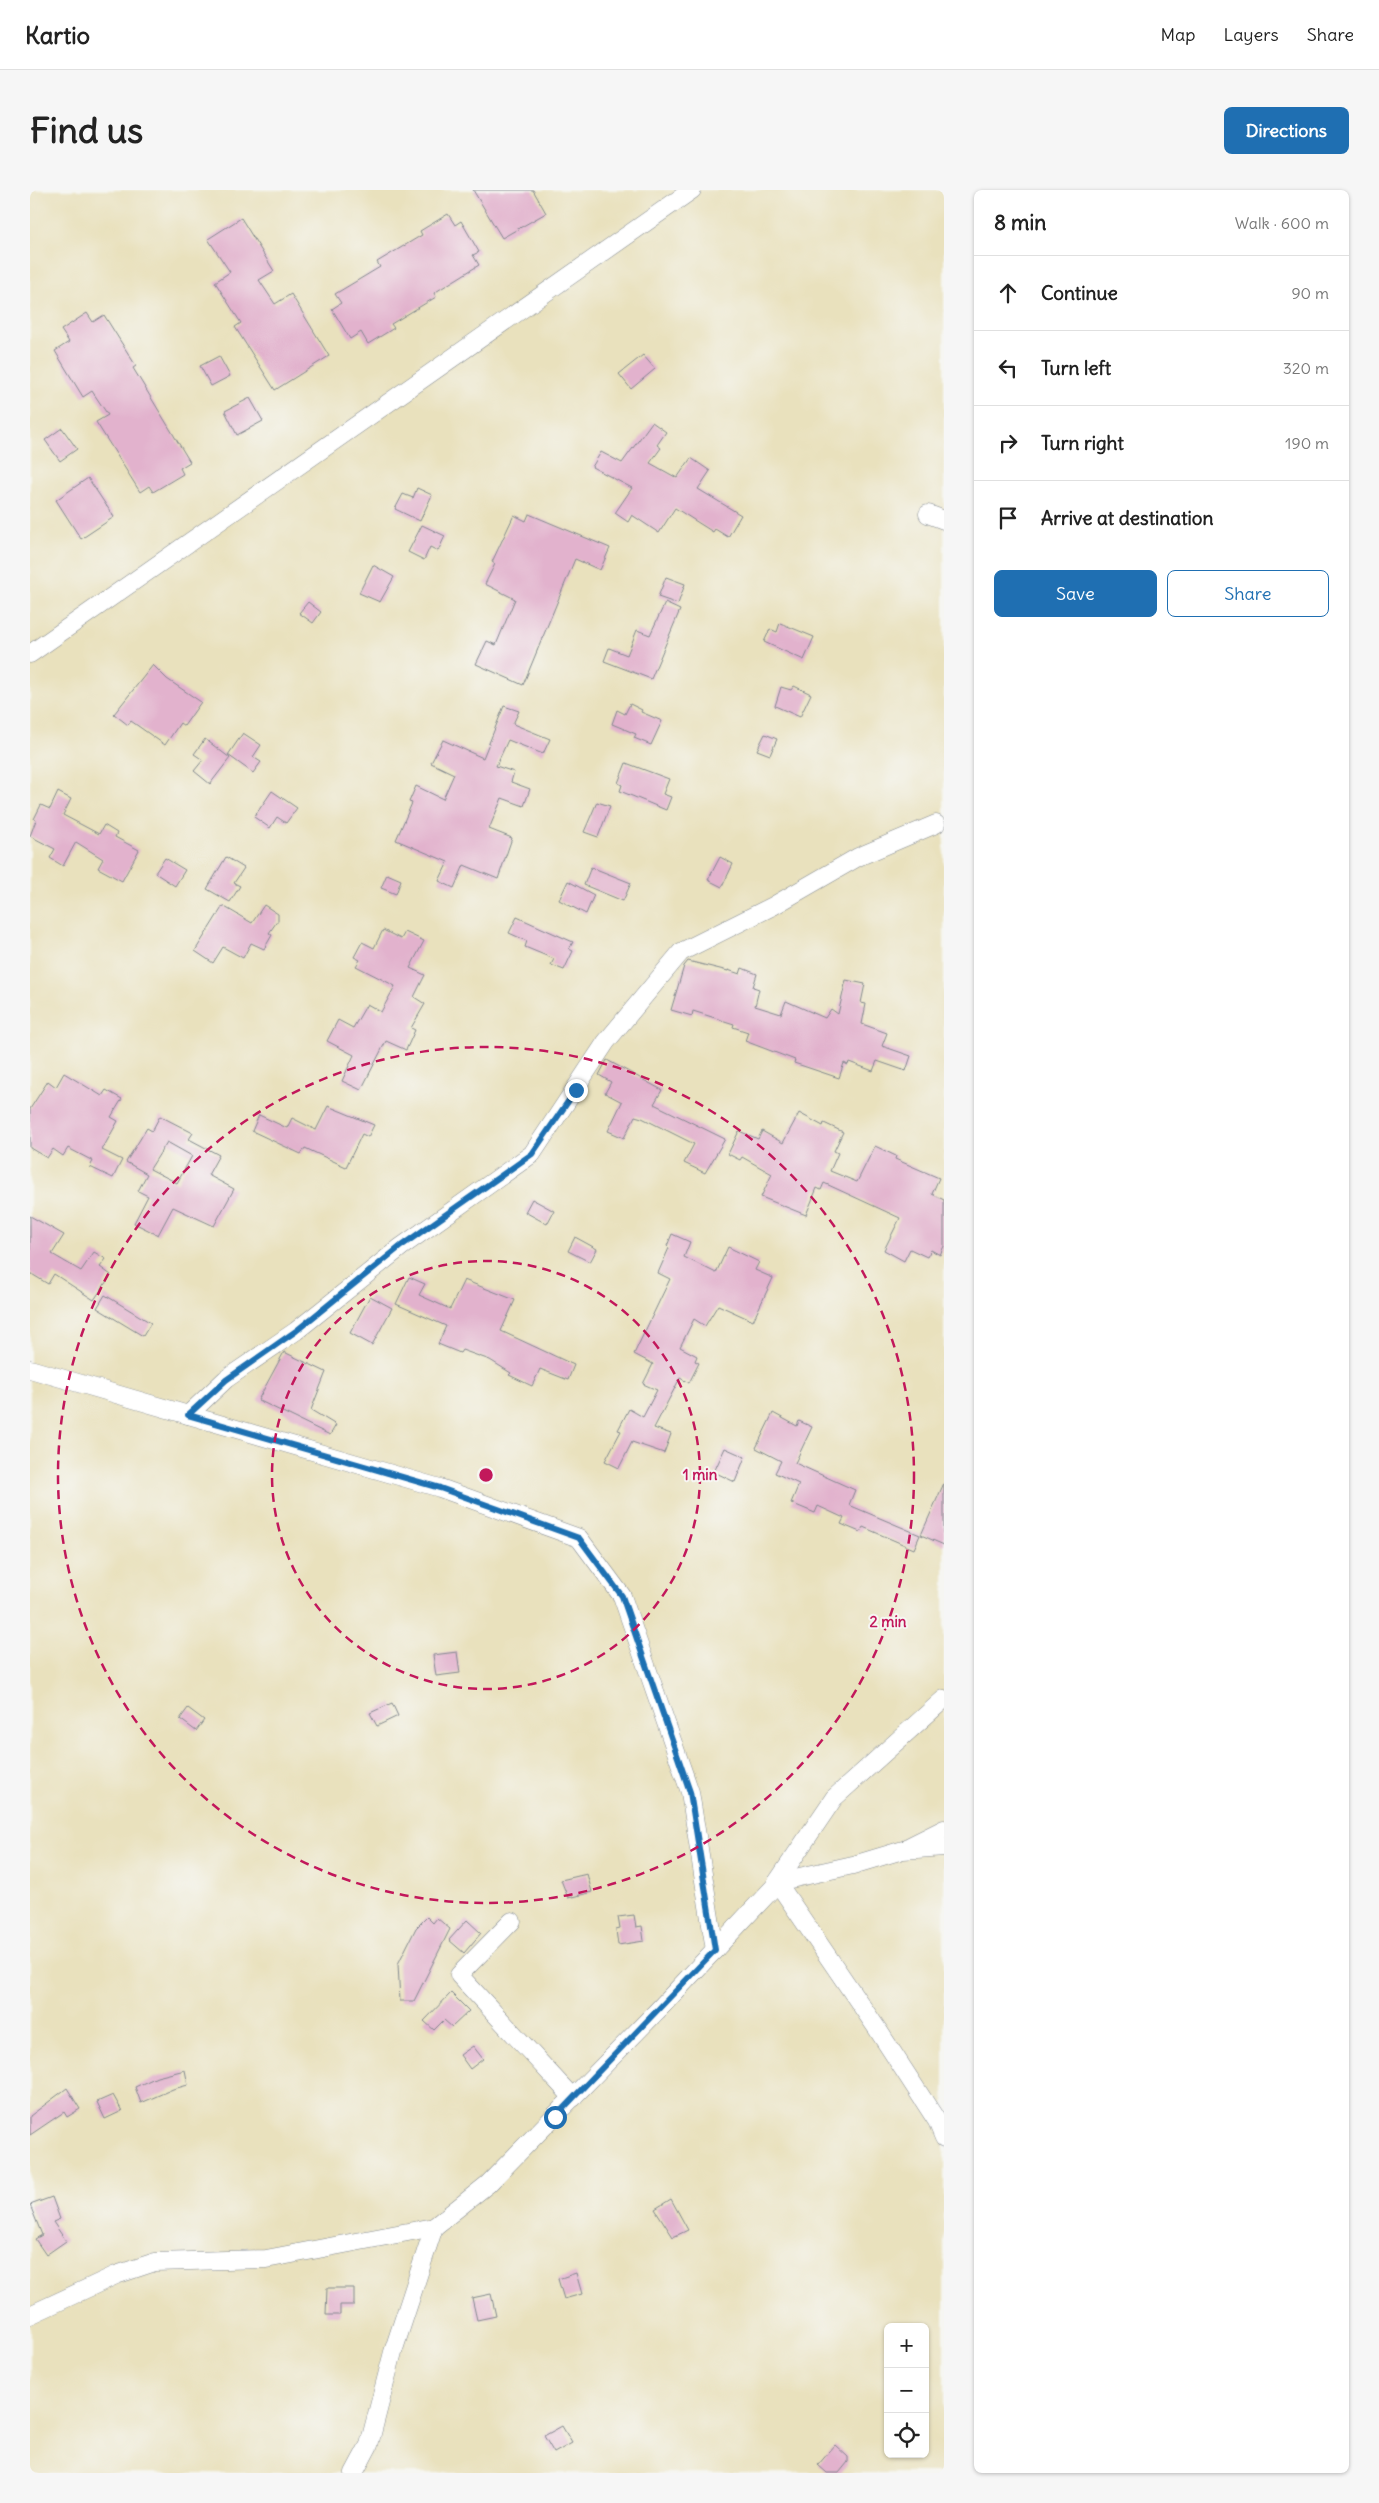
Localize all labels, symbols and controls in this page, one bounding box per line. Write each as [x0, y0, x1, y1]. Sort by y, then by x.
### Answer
text: Kartio [25, 20, 90, 50]
text: Map [1160, 23, 1195, 46]
text: Layers [1223, 23, 1279, 46]
text: Share [1307, 23, 1354, 46]
button: Directions [1224, 107, 1349, 154]
text: Find us [30, 108, 143, 152]
text: 8 min [994, 209, 1046, 236]
text: Walk · 600 m [1235, 213, 1329, 233]
icon: ahead [994, 279, 1022, 307]
text: Continue [1041, 281, 1118, 305]
text: 90 m [1291, 283, 1329, 303]
icon: left [994, 354, 1022, 382]
text: Turn left [1041, 356, 1111, 380]
text: 320 m [1283, 358, 1329, 378]
icon: right [994, 429, 1022, 457]
text: Turn right [1041, 431, 1124, 455]
text: 190 m [1285, 433, 1329, 453]
icon: arrive [994, 504, 1022, 532]
text: Arrive at destination [1041, 506, 1214, 530]
button: Save [994, 570, 1157, 617]
button: Share [1167, 570, 1329, 617]
route end [565, 1079, 588, 1102]
text: 1 min [683, 1465, 718, 1484]
centre of rings [477, 1466, 495, 1484]
text: 2 min [870, 1612, 907, 1631]
route start [544, 2106, 567, 2129]
map controls [884, 2323, 929, 2458]
button: + [884, 2323, 929, 2368]
button: − [884, 2368, 929, 2413]
button: locate [884, 2413, 929, 2458]

